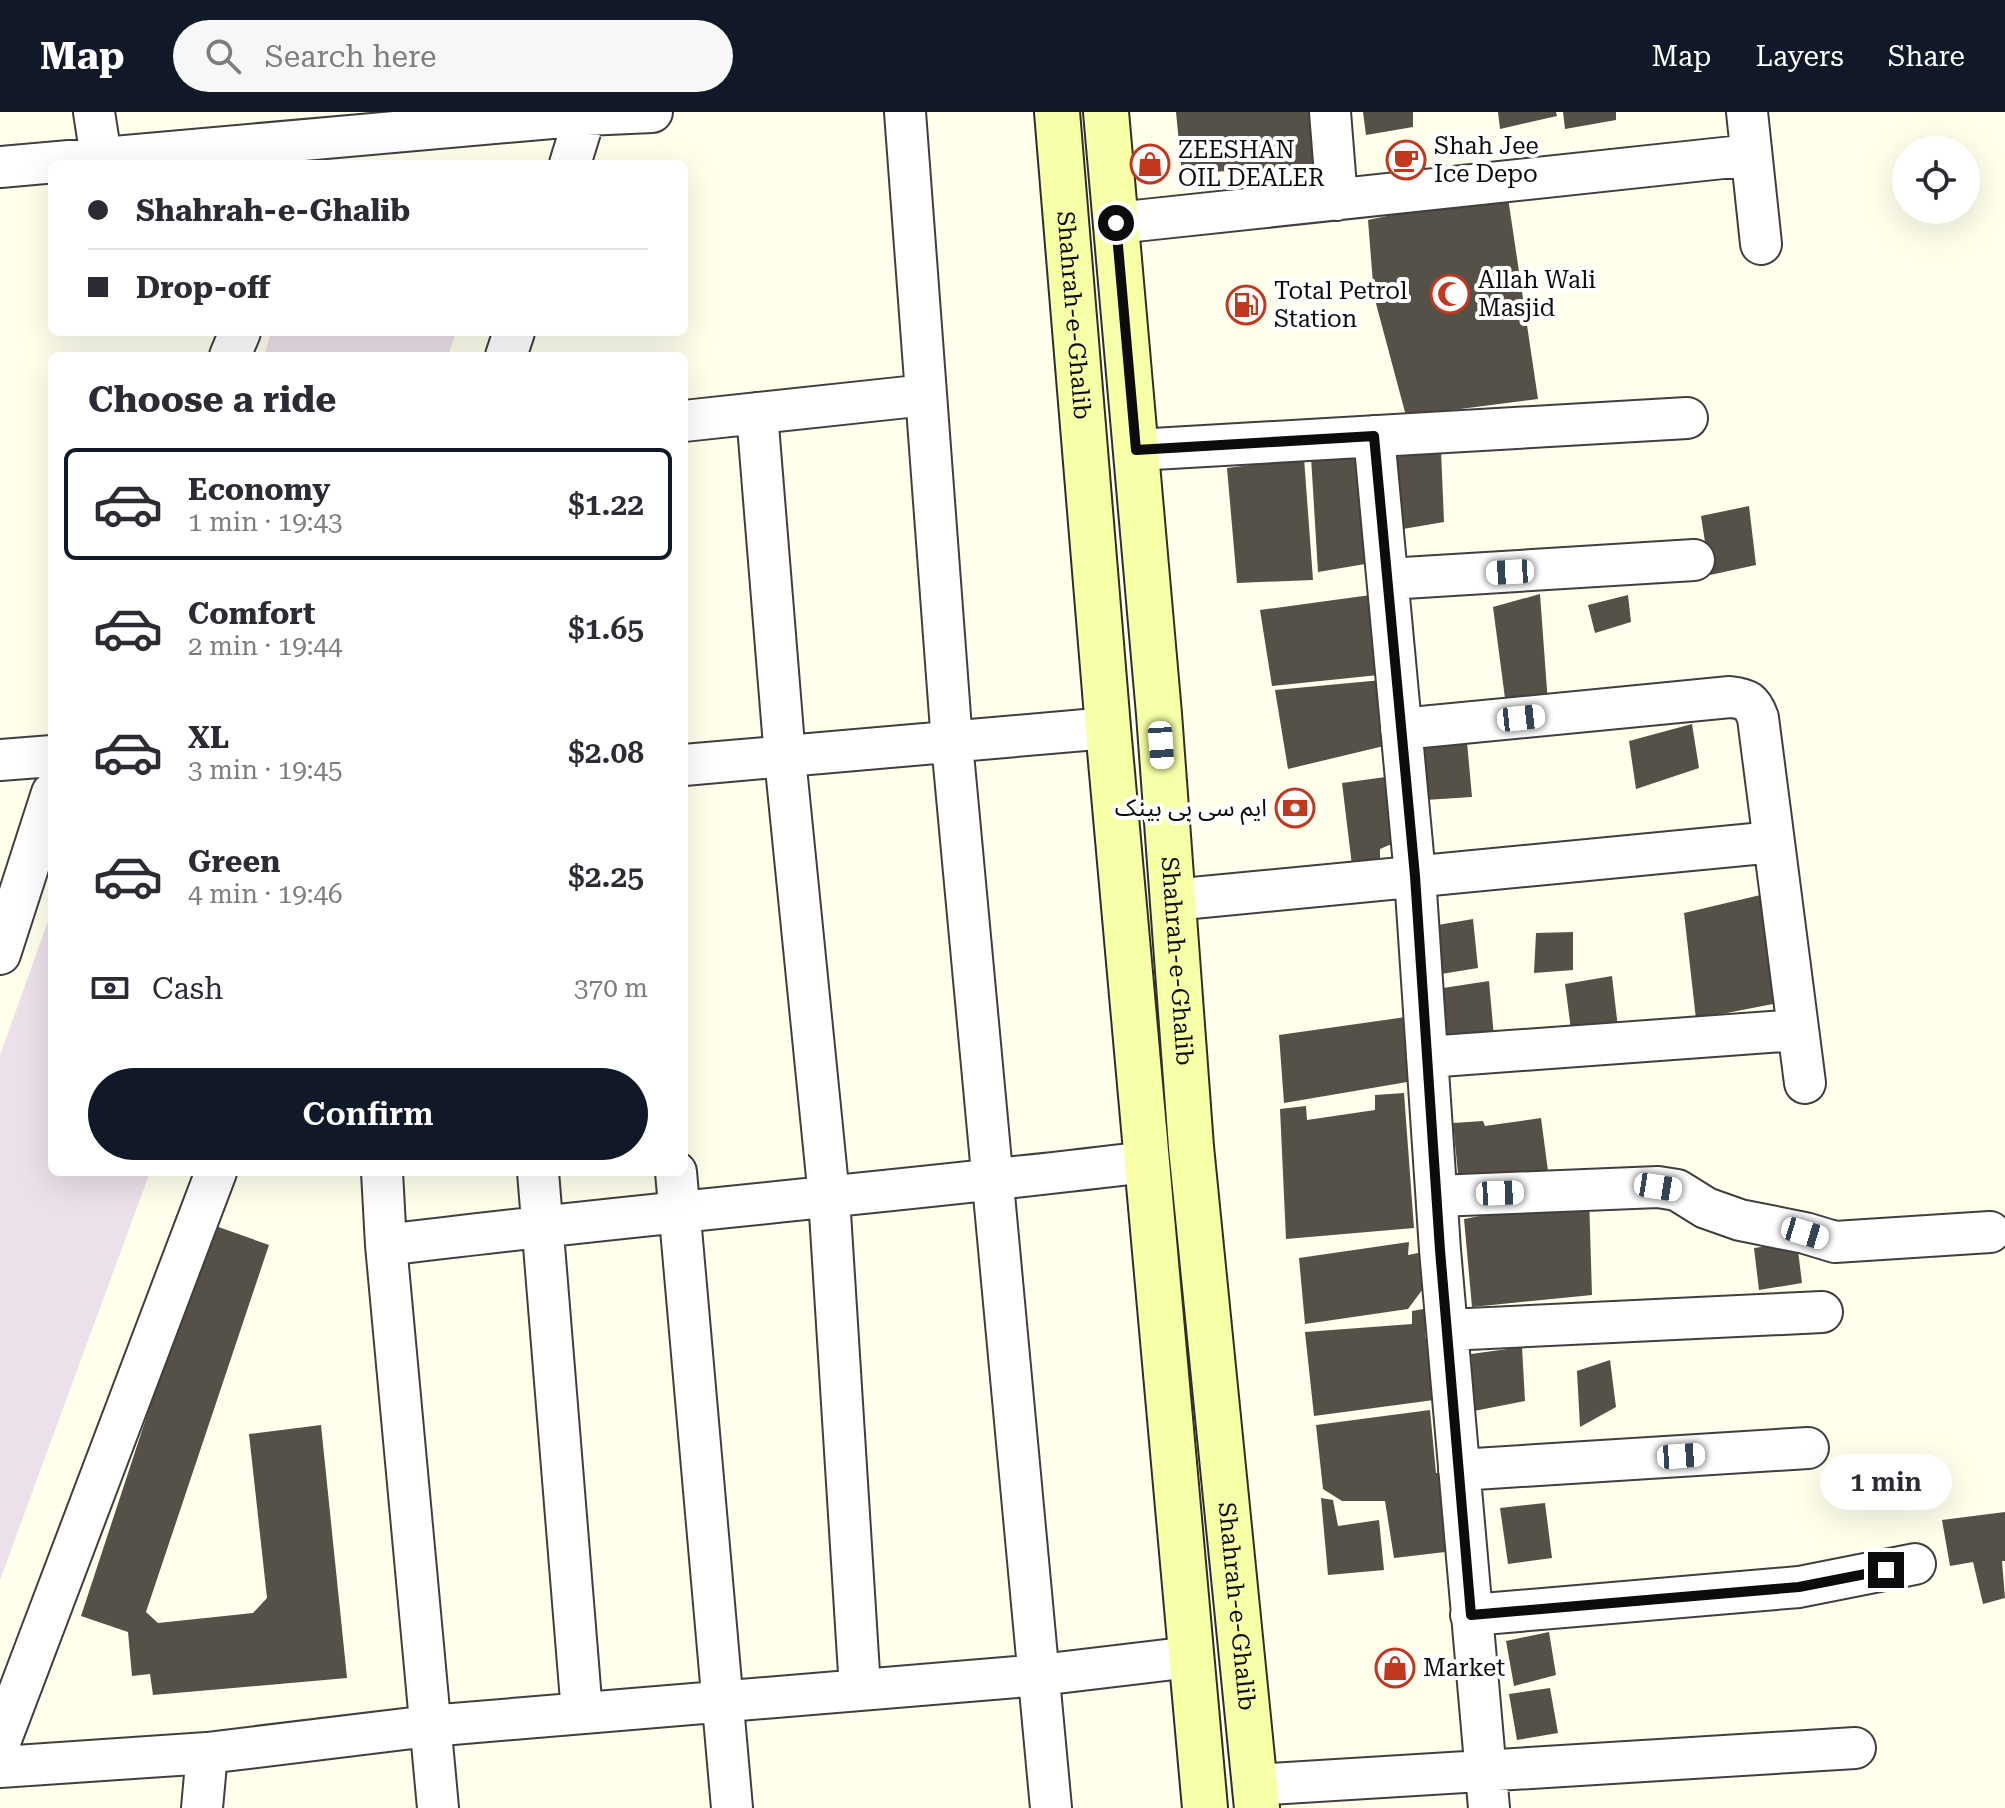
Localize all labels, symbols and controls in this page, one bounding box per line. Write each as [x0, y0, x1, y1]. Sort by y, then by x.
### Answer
search box [173, 20, 733, 92]
text: Map [40, 34, 125, 78]
icon: search [201, 34, 245, 78]
text: Search here [265, 39, 437, 74]
text: Map [1652, 40, 1711, 73]
text: Layers [1755, 40, 1844, 73]
text: Share [1888, 40, 1965, 73]
place label: Shah Jee Ice Depo [1434, 132, 1539, 188]
place label: ZEESHAN OIL DEALER [1178, 136, 1325, 192]
map controls [1892, 136, 1980, 224]
button: locate [1892, 136, 1980, 224]
cafe icon: Shah Jee Ice Depo [1385, 139, 1427, 181]
shop icon: ZEESHAN OIL DEALER [1129, 143, 1171, 185]
text: Shahrah-e-Ghalib [136, 193, 410, 228]
route start [1098, 205, 1134, 241]
street label: Shahrah-e-Ghalib [1051, 210, 1096, 421]
place label: Allah Wali Masjid [1478, 266, 1596, 322]
text: Drop-off [136, 270, 270, 305]
mosque icon: Allah Wali Masjid [1429, 273, 1471, 315]
place label: Total Petrol Station [1274, 277, 1407, 333]
fuel station icon: Total Petrol Station [1225, 284, 1267, 326]
text: Choose a ride [88, 379, 336, 421]
icon: car [92, 468, 164, 540]
text: Economy [188, 472, 330, 507]
text: $1.22 [568, 487, 644, 522]
text: 1 min · 19:43 [188, 507, 343, 537]
car [1485, 559, 1535, 585]
icon: car [92, 592, 164, 664]
text: Comfort [188, 596, 315, 631]
text: $1.65 [568, 611, 644, 646]
text: 2 min · 19:44 [188, 631, 343, 661]
car [1496, 704, 1546, 732]
icon: car [92, 716, 164, 788]
text: XL [188, 720, 229, 755]
car [1147, 720, 1175, 770]
text: $2.08 [568, 735, 644, 770]
text: 3 min · 19:45 [188, 755, 343, 785]
bank icon: ایم سی بی بینک [1274, 787, 1316, 829]
place label: ایم سی بی بینک [1115, 794, 1267, 825]
icon: car [92, 840, 164, 912]
text: Green [188, 844, 280, 879]
street label: Shahrah-e-Ghalib [1156, 856, 1199, 1066]
text: $2.25 [568, 859, 644, 894]
text: 4 min · 19:46 [188, 879, 343, 909]
icon: cash [88, 966, 132, 1010]
text: Cash [152, 971, 223, 1006]
text: 370 m [574, 973, 648, 1003]
button: Confirm [88, 1068, 648, 1160]
car [1632, 1171, 1684, 1203]
car [1476, 1180, 1524, 1206]
car [1779, 1215, 1831, 1251]
car [1656, 1442, 1706, 1470]
callout: 1 min [1820, 1454, 1952, 1510]
text: 1 min [1850, 1467, 1922, 1497]
street label: Shahrah-e-Ghalib [1213, 1501, 1261, 1712]
route end [1868, 1552, 1904, 1588]
shop icon: Market [1374, 1647, 1416, 1689]
place label: Market [1423, 1654, 1505, 1682]

